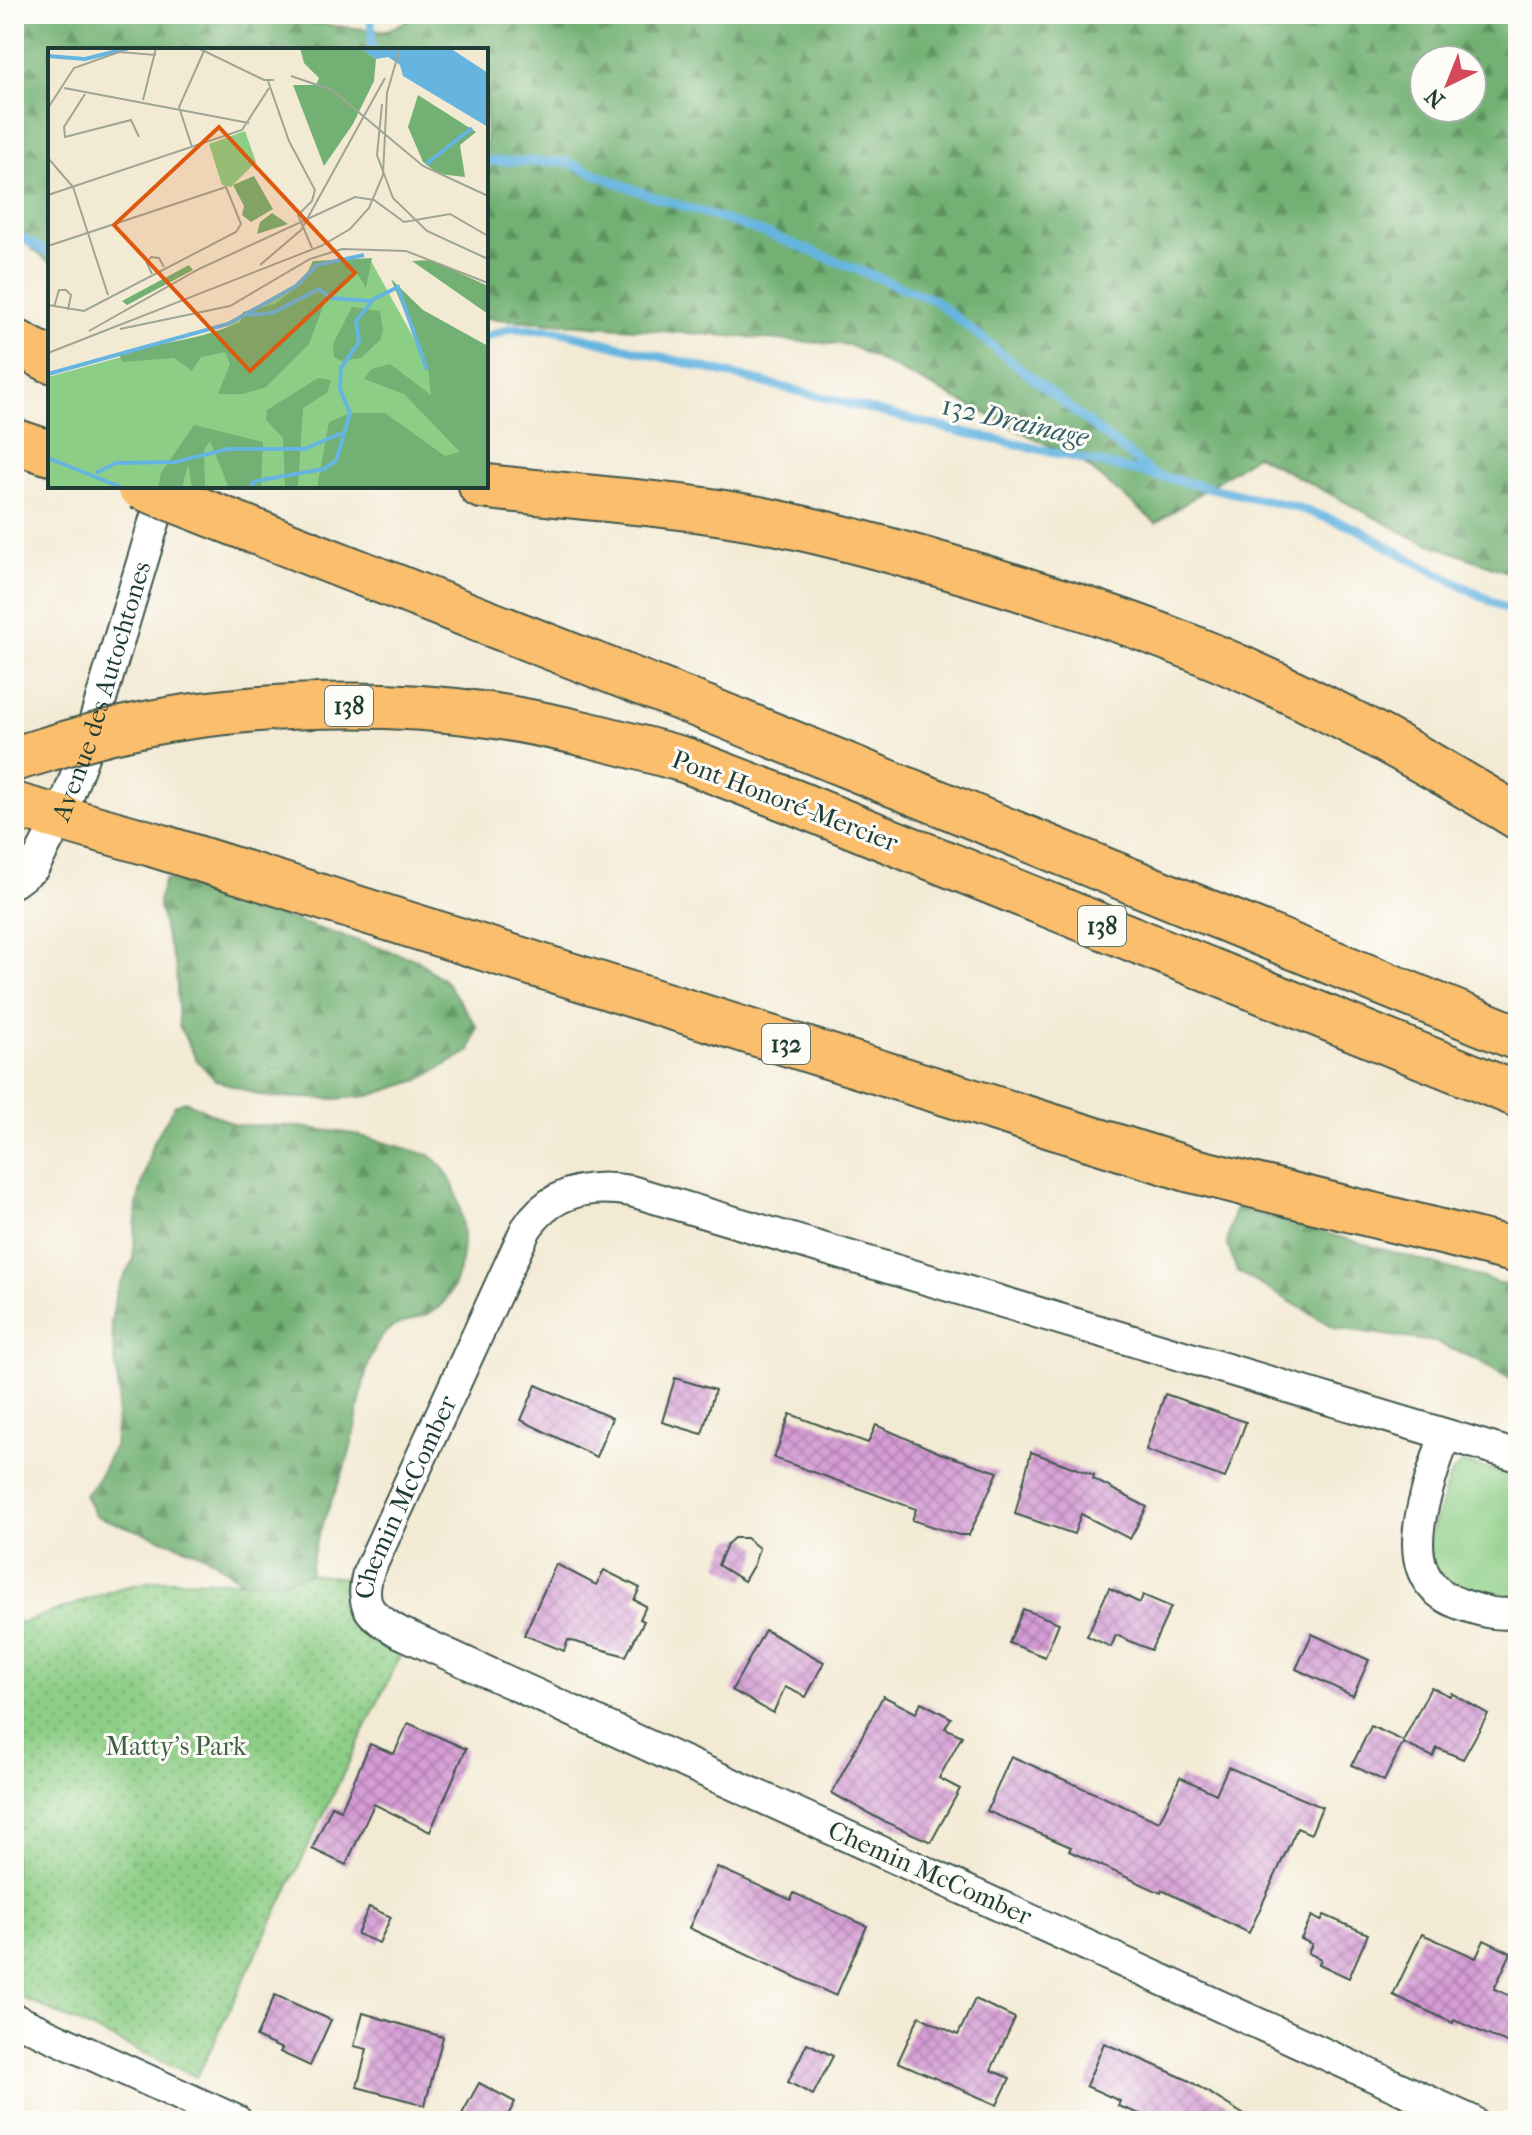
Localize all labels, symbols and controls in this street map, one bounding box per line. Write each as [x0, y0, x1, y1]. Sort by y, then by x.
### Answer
north arrow [1408, 44, 1488, 124]
inset map [48, 48, 488, 488]
text: N [1420, 82, 1450, 113]
water label: 132 Drainage [938, 388, 1092, 454]
street label: Avenue des Autochtones [44, 558, 157, 826]
road number: 138 [325, 686, 373, 726]
street label: Pont Honoré-Mercier [668, 744, 902, 858]
road number: 138 [1078, 906, 1126, 946]
road number: 132 [762, 1024, 810, 1064]
street label: Chemin McComber [349, 1391, 463, 1600]
park label: Matty's Park [105, 1731, 247, 1762]
street label: Chemin McComber [823, 1814, 1037, 1932]

